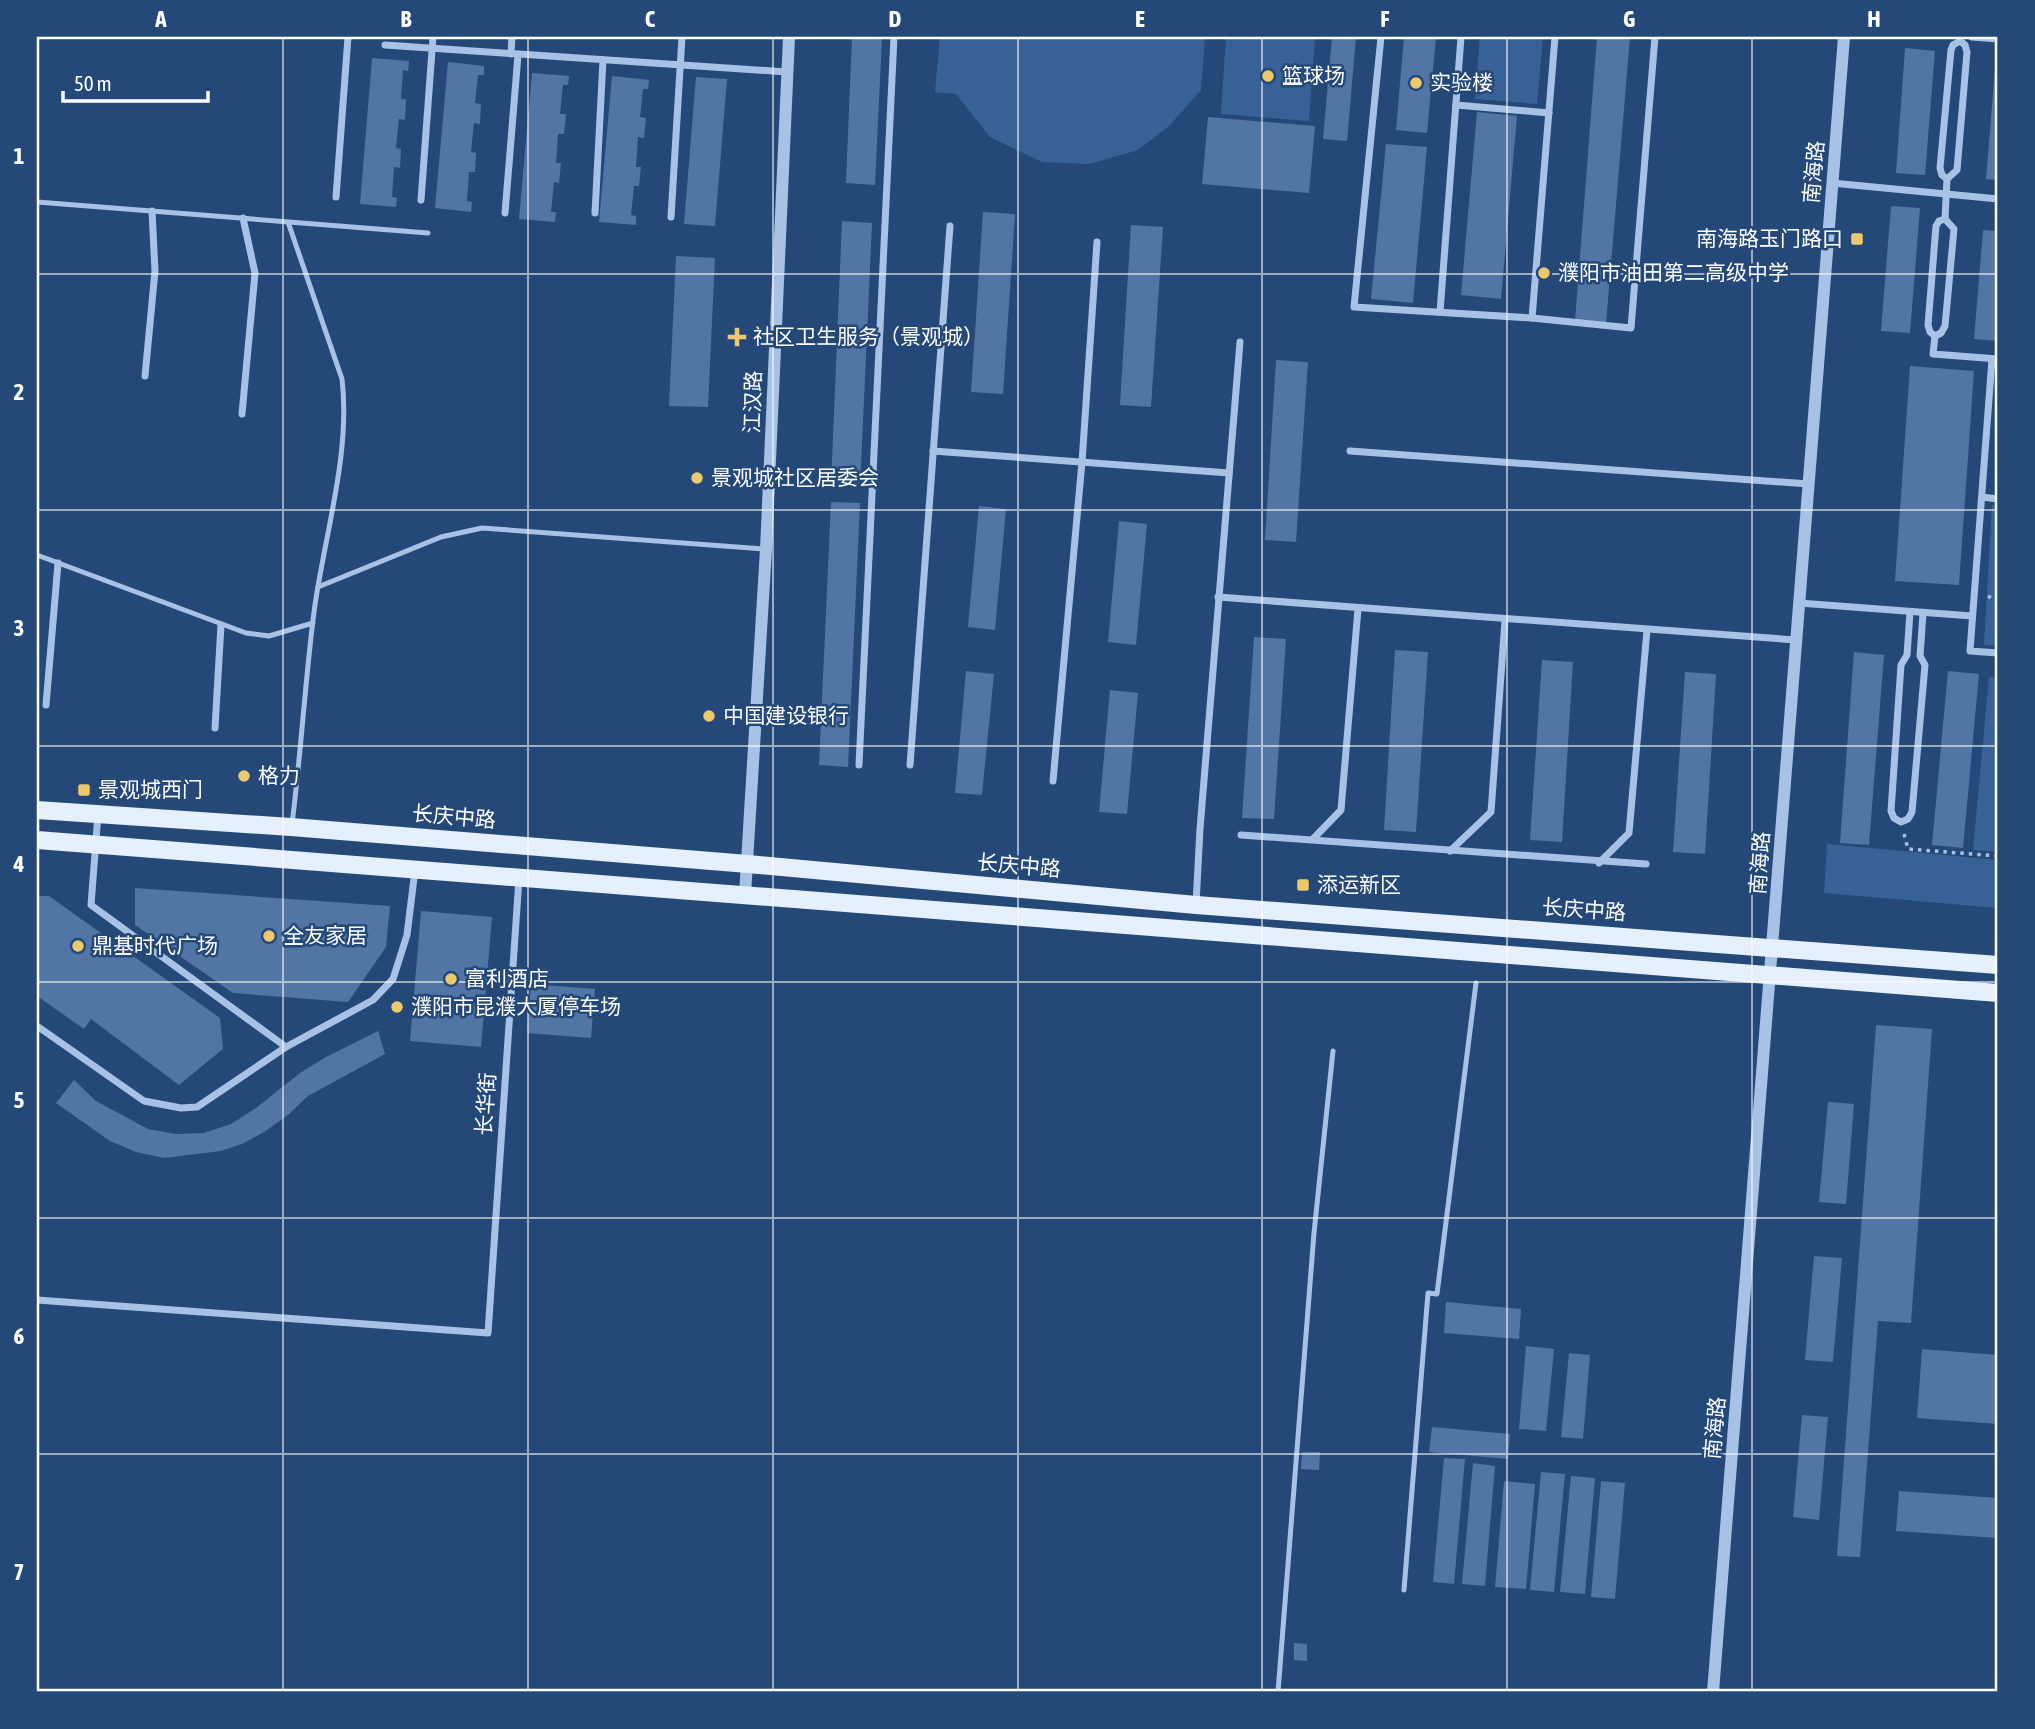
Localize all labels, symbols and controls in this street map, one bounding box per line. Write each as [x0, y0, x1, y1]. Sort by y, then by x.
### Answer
text: A [154, 6, 167, 32]
text: B [401, 6, 412, 32]
text: C [645, 6, 656, 32]
text: D [889, 6, 902, 32]
text: E [1135, 6, 1145, 32]
text: F [1380, 6, 1390, 32]
text: G [1623, 6, 1635, 32]
text: H [1867, 6, 1881, 32]
scale bar [63, 60, 208, 104]
place label: 篮球场 [1282, 63, 1345, 87]
marker: 篮球场 [1260, 68, 1276, 84]
place label: 实验楼 [1430, 70, 1493, 94]
text: 50 m [74, 71, 112, 95]
marker: 实验楼 [1408, 75, 1424, 91]
street label: 南海路 [1798, 139, 1828, 204]
text: 1 [14, 143, 25, 169]
place label: 南海路玉门路口 [1696, 226, 1843, 250]
marker: 南海路玉门路口 [1849, 231, 1865, 247]
place label: 濮阳市油田第二高级中学 [1558, 260, 1789, 284]
marker: 濮阳市油田第二高级中学 [1536, 265, 1552, 281]
place label: 社区卫生服务（景观城） [753, 324, 984, 348]
marker: 社区卫生服务（景观城） [727, 327, 747, 347]
street label: 江汉路 [739, 370, 765, 434]
text: 2 [14, 379, 24, 405]
place label: 景观城社区居委会 [711, 465, 879, 489]
marker: 景观城社区居委会 [689, 470, 705, 486]
text: 3 [14, 615, 24, 641]
place label: 中国建设银行 [723, 703, 849, 727]
marker: 中国建设银行 [701, 708, 717, 724]
place label: 格力 [258, 763, 300, 787]
marker: 格力 [236, 768, 252, 784]
place label: 景观城西门 [98, 777, 203, 801]
marker: 景观城西门 [76, 782, 92, 798]
street label: 长庆中路 [411, 800, 497, 832]
street label: 南海路 [1745, 831, 1773, 895]
street label: 长庆中路 [976, 849, 1062, 881]
text: 4 [13, 851, 25, 877]
place label: 添运新区 [1317, 872, 1401, 896]
marker: 添运新区 [1295, 877, 1311, 893]
street label: 长庆中路 [1541, 894, 1627, 924]
place label: 全友家居 [283, 923, 367, 947]
marker: 全友家居 [261, 928, 277, 944]
place label: 鼎基时代广场 [92, 933, 218, 957]
marker: 鼎基时代广场 [70, 938, 86, 954]
place label: 富利酒店 [465, 966, 549, 990]
marker: 富利酒店 [443, 971, 459, 987]
place label: 濮阳市昆濮大厦停车场 [411, 994, 621, 1018]
marker: 濮阳市昆濮大厦停车场 [389, 999, 405, 1015]
street label: 长华街 [471, 1072, 499, 1136]
text: 5 [14, 1087, 25, 1113]
text: 6 [14, 1323, 25, 1349]
street label: 南海路 [1699, 1395, 1729, 1460]
text: 7 [14, 1559, 24, 1585]

